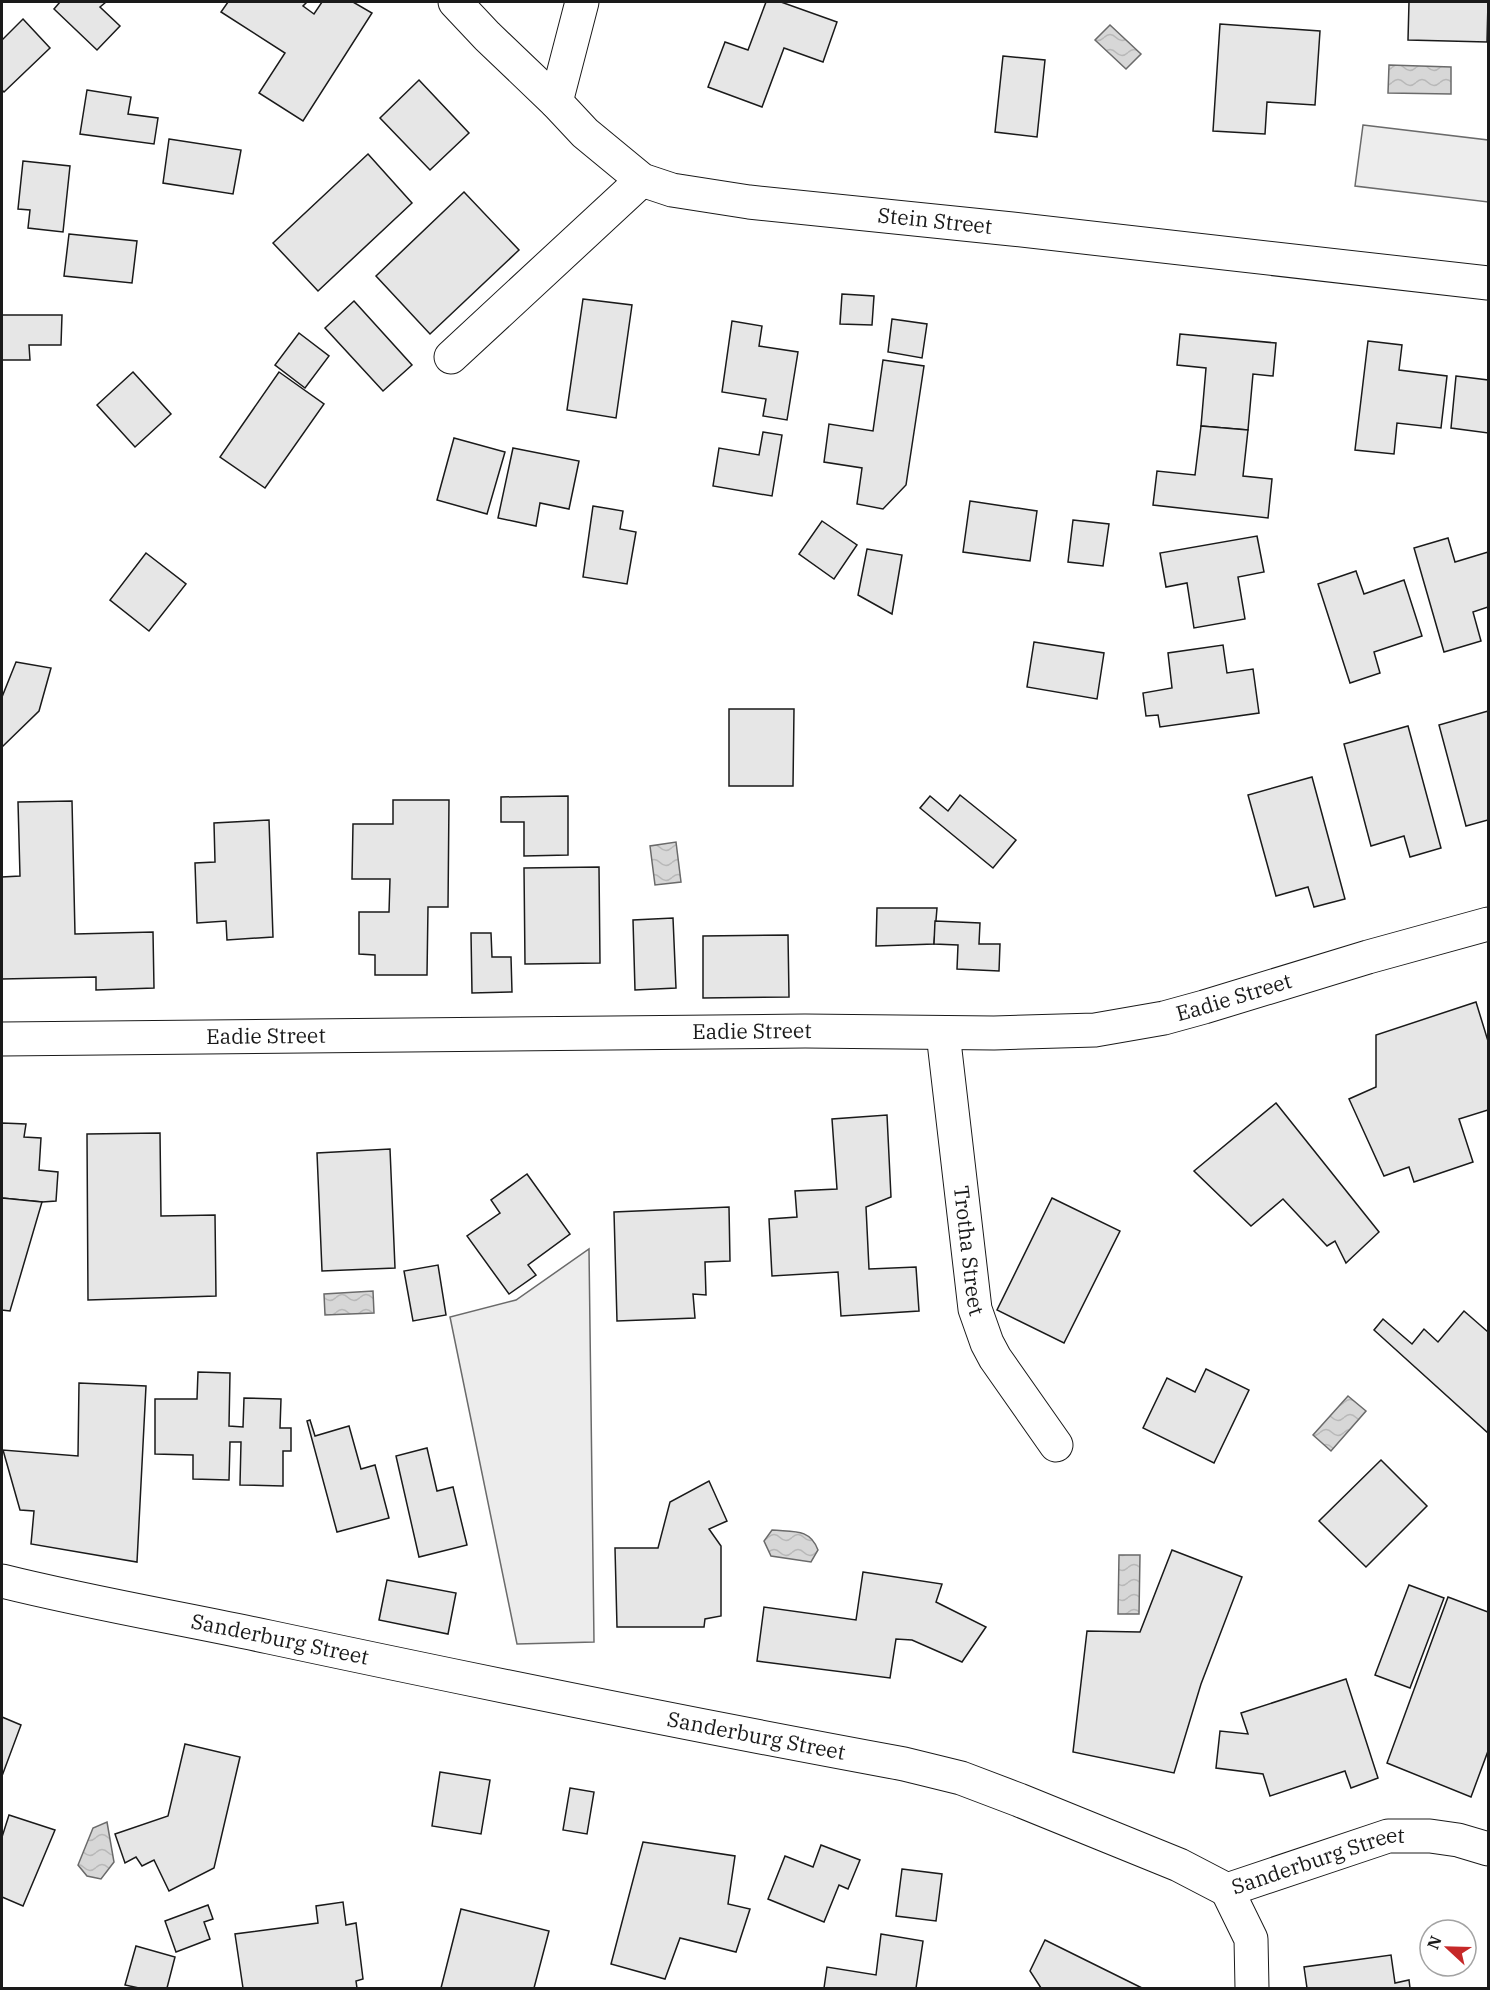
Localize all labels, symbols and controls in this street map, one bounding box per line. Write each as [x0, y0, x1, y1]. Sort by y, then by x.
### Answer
street label: Stein Street [876, 200, 994, 240]
street label: Eadie Street [1173, 966, 1295, 1027]
street label: Eadie Street [692, 1016, 812, 1045]
street label: Eadie Street [206, 1021, 326, 1050]
street label: Trotha Street [948, 1184, 991, 1319]
street label: Sanderburg Street [189, 1606, 371, 1671]
street label: Sanderburg Street [665, 1704, 848, 1766]
street label: Sanderburg Street [1228, 1821, 1405, 1901]
north arrow [1418, 1918, 1478, 1978]
text: N [1422, 1933, 1446, 1952]

